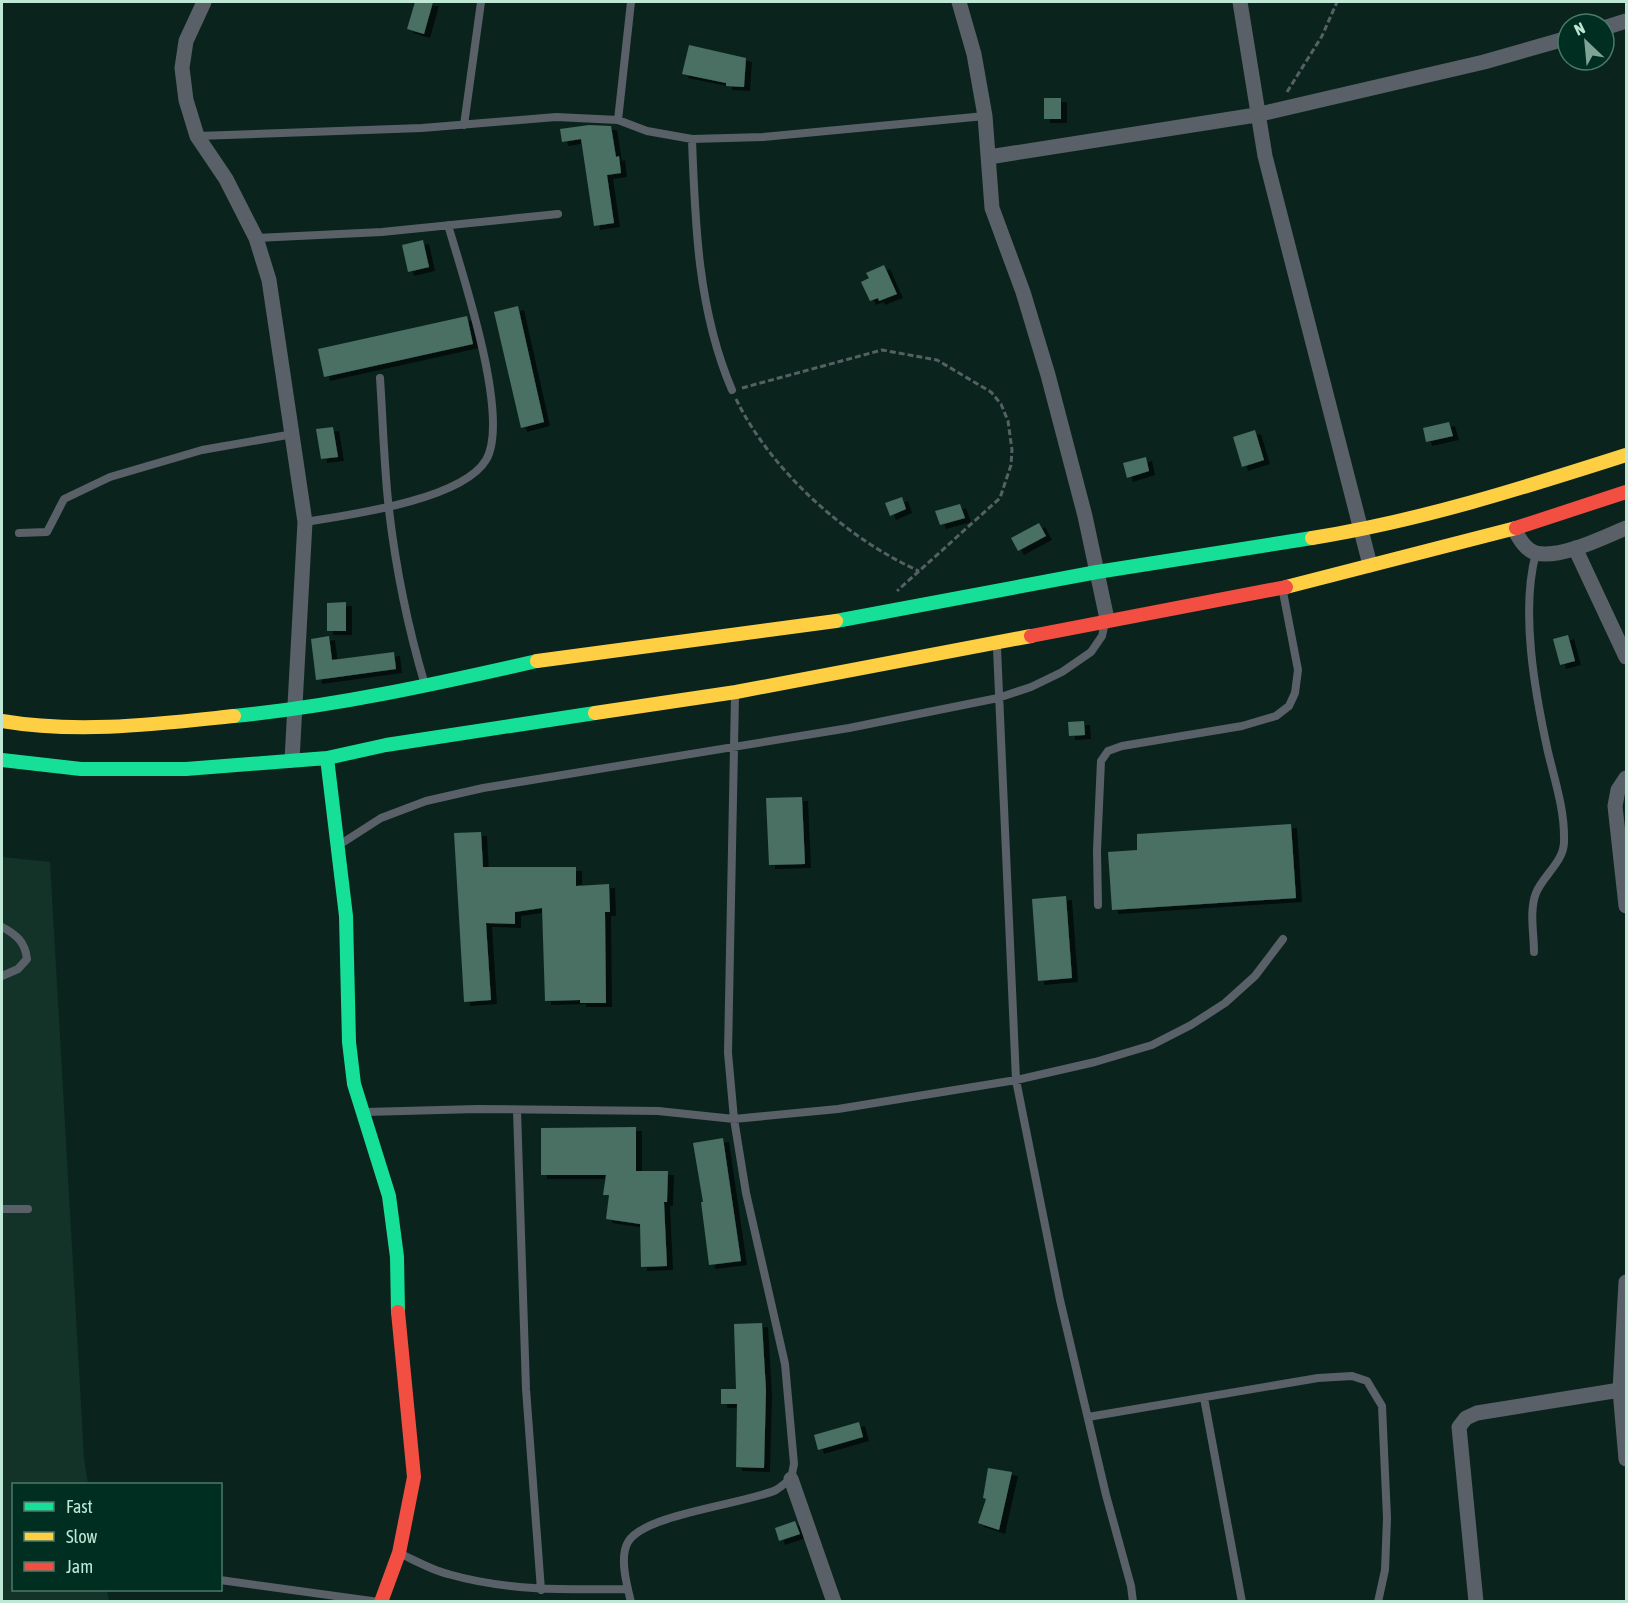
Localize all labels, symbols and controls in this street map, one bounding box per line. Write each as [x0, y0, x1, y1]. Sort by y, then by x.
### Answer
north arrow [1556, 12, 1616, 72]
text: N [1571, 18, 1588, 39]
legend [12, 1483, 222, 1591]
text: Fast [66, 1496, 93, 1517]
text: Slow [66, 1526, 97, 1547]
text: Jam [66, 1556, 93, 1577]

